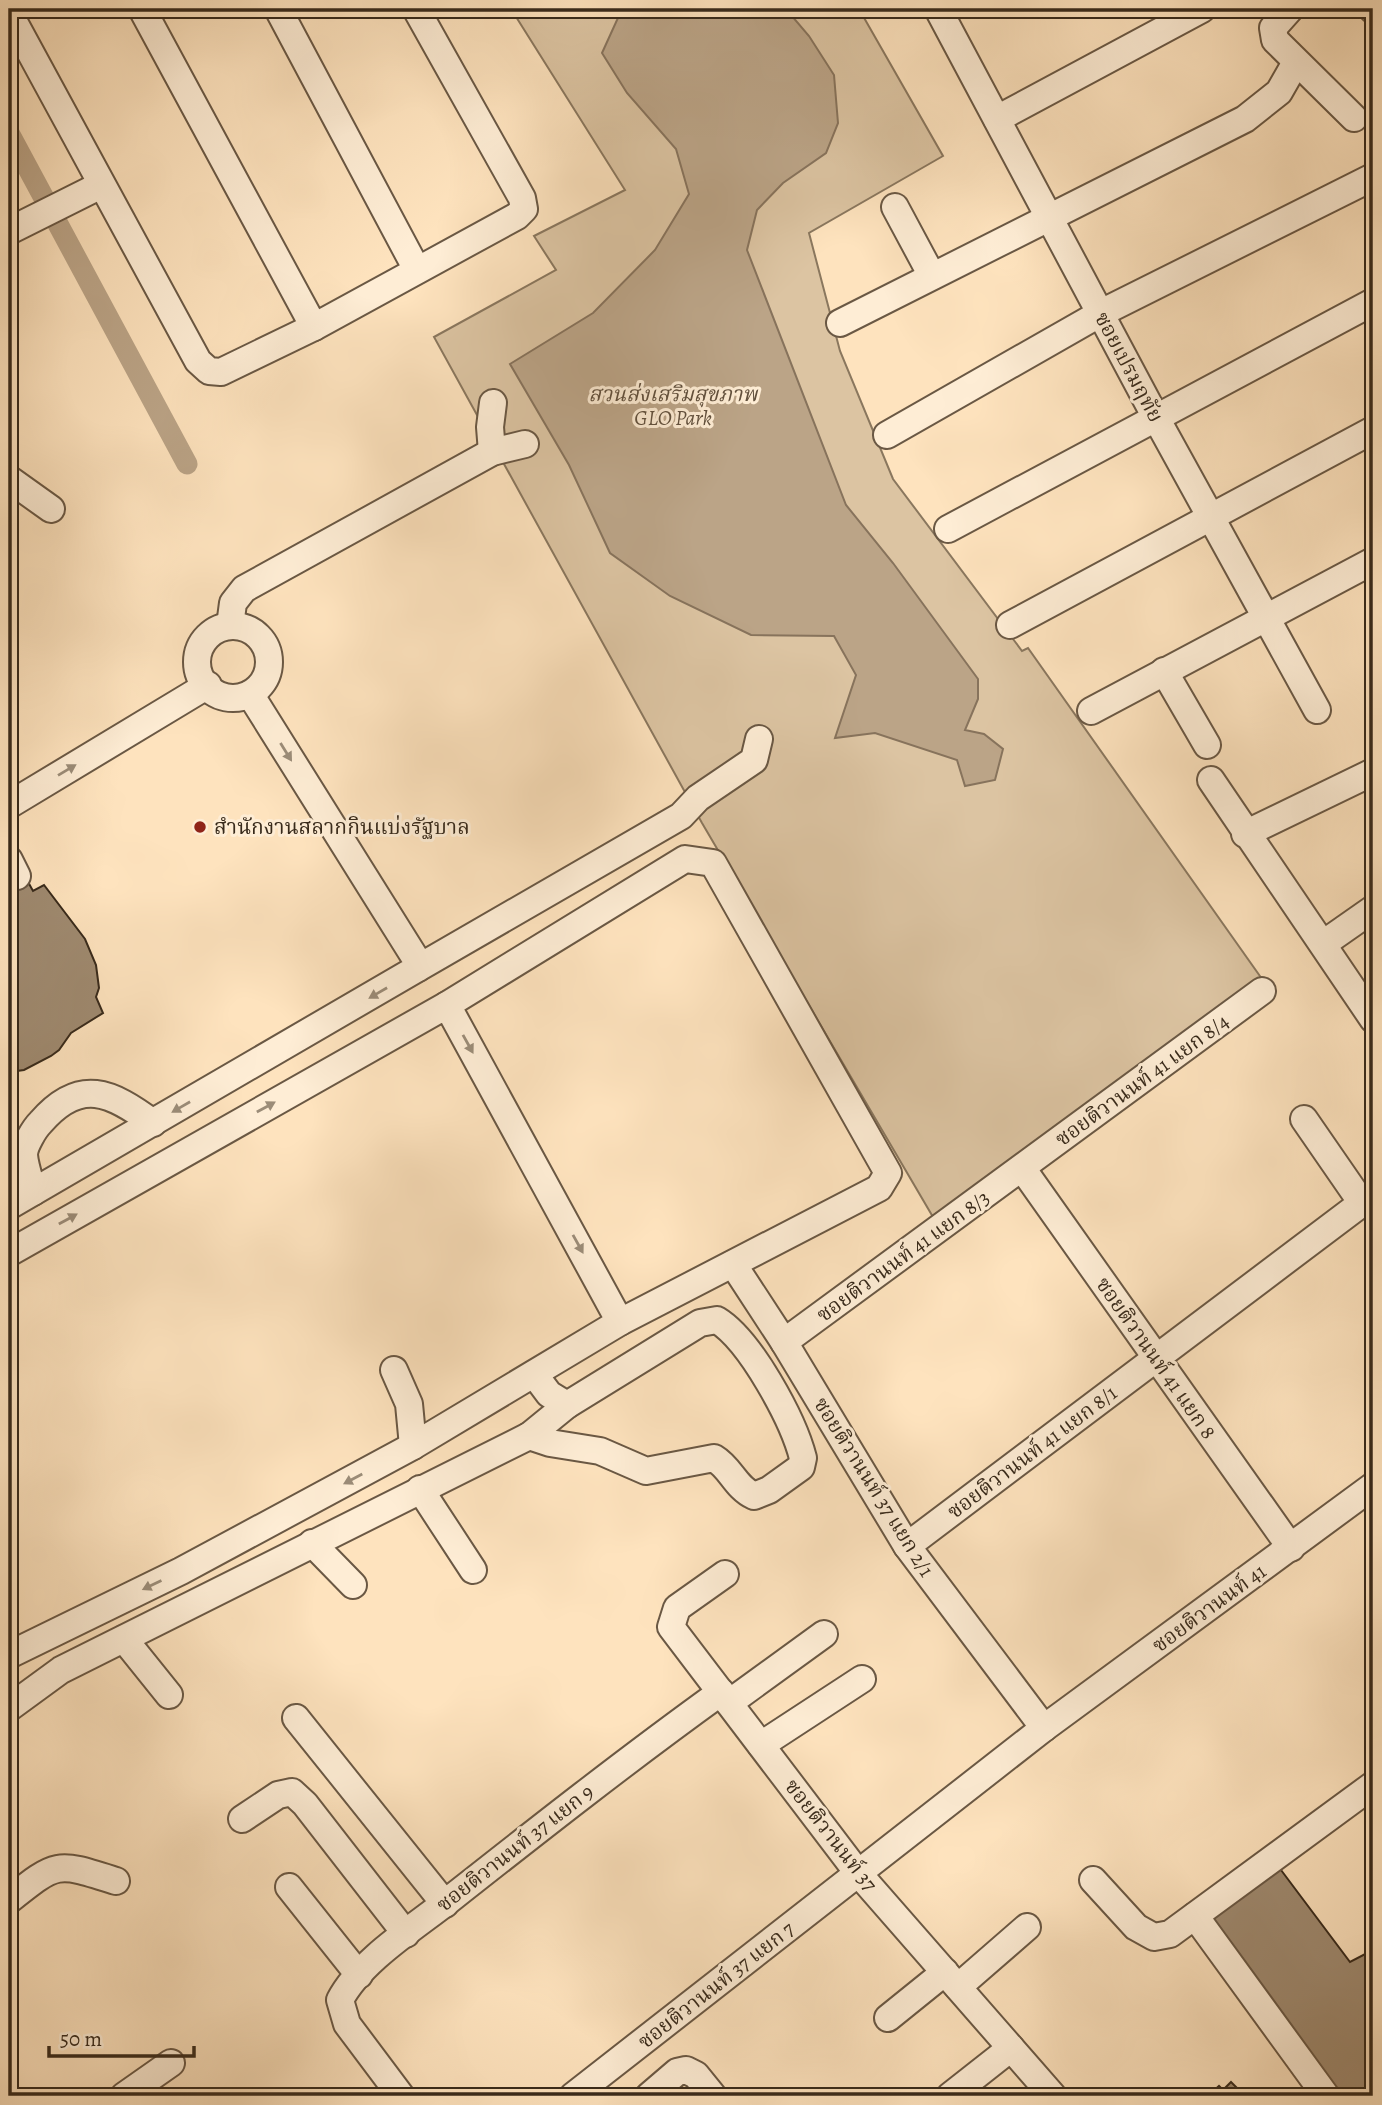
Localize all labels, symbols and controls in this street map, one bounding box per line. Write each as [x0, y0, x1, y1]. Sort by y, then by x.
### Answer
street label: ซอยเปรมฤทัย [1088, 307, 1170, 427]
park label: สวนส่งเสริมสุขภาพ GLO Park [589, 380, 759, 432]
one-way arrow [280, 742, 293, 762]
one-way arrow [58, 763, 77, 776]
place label: สำนักงานสลากกินแบ่งรัฐบาล [214, 813, 470, 841]
marker: สำนักงานสลากกินแบ่งรัฐบาล [192, 819, 208, 835]
one-way arrow [368, 987, 387, 999]
street label: ซอยติวานนท์ 41 แยก 8/4 [1050, 1007, 1234, 1153]
one-way arrow [463, 1034, 474, 1054]
one-way arrow [171, 1101, 190, 1113]
one-way arrow [257, 1101, 276, 1113]
street label: ซอยติวานนท์ 41 แยก 8/3 [811, 1184, 995, 1328]
one-way arrow [59, 1213, 78, 1225]
one-way arrow [571, 1234, 583, 1254]
street label: ซอยติวานนท์ 41 แยก 8 [1089, 1271, 1223, 1445]
street label: ซอยติวานนท์ 41 แยก 8/1 [941, 1379, 1123, 1525]
street label: ซอยติวานนท์ 37 แยก 2/1 [807, 1392, 941, 1582]
one-way arrow [343, 1473, 363, 1484]
street label: ซอยติวานนท์ 41 [1146, 1557, 1272, 1659]
one-way arrow [142, 1580, 162, 1591]
street label: ซอยติวานนท์ 37 [778, 1773, 884, 1897]
street label: ซอยติวานนท์ 37 แยก 9 [431, 1778, 599, 1918]
street label: ซอยติวานนท์ 37 แยก 7 [632, 1915, 800, 2055]
scale bar [49, 2014, 194, 2058]
text: 50 m [60, 2025, 102, 2053]

